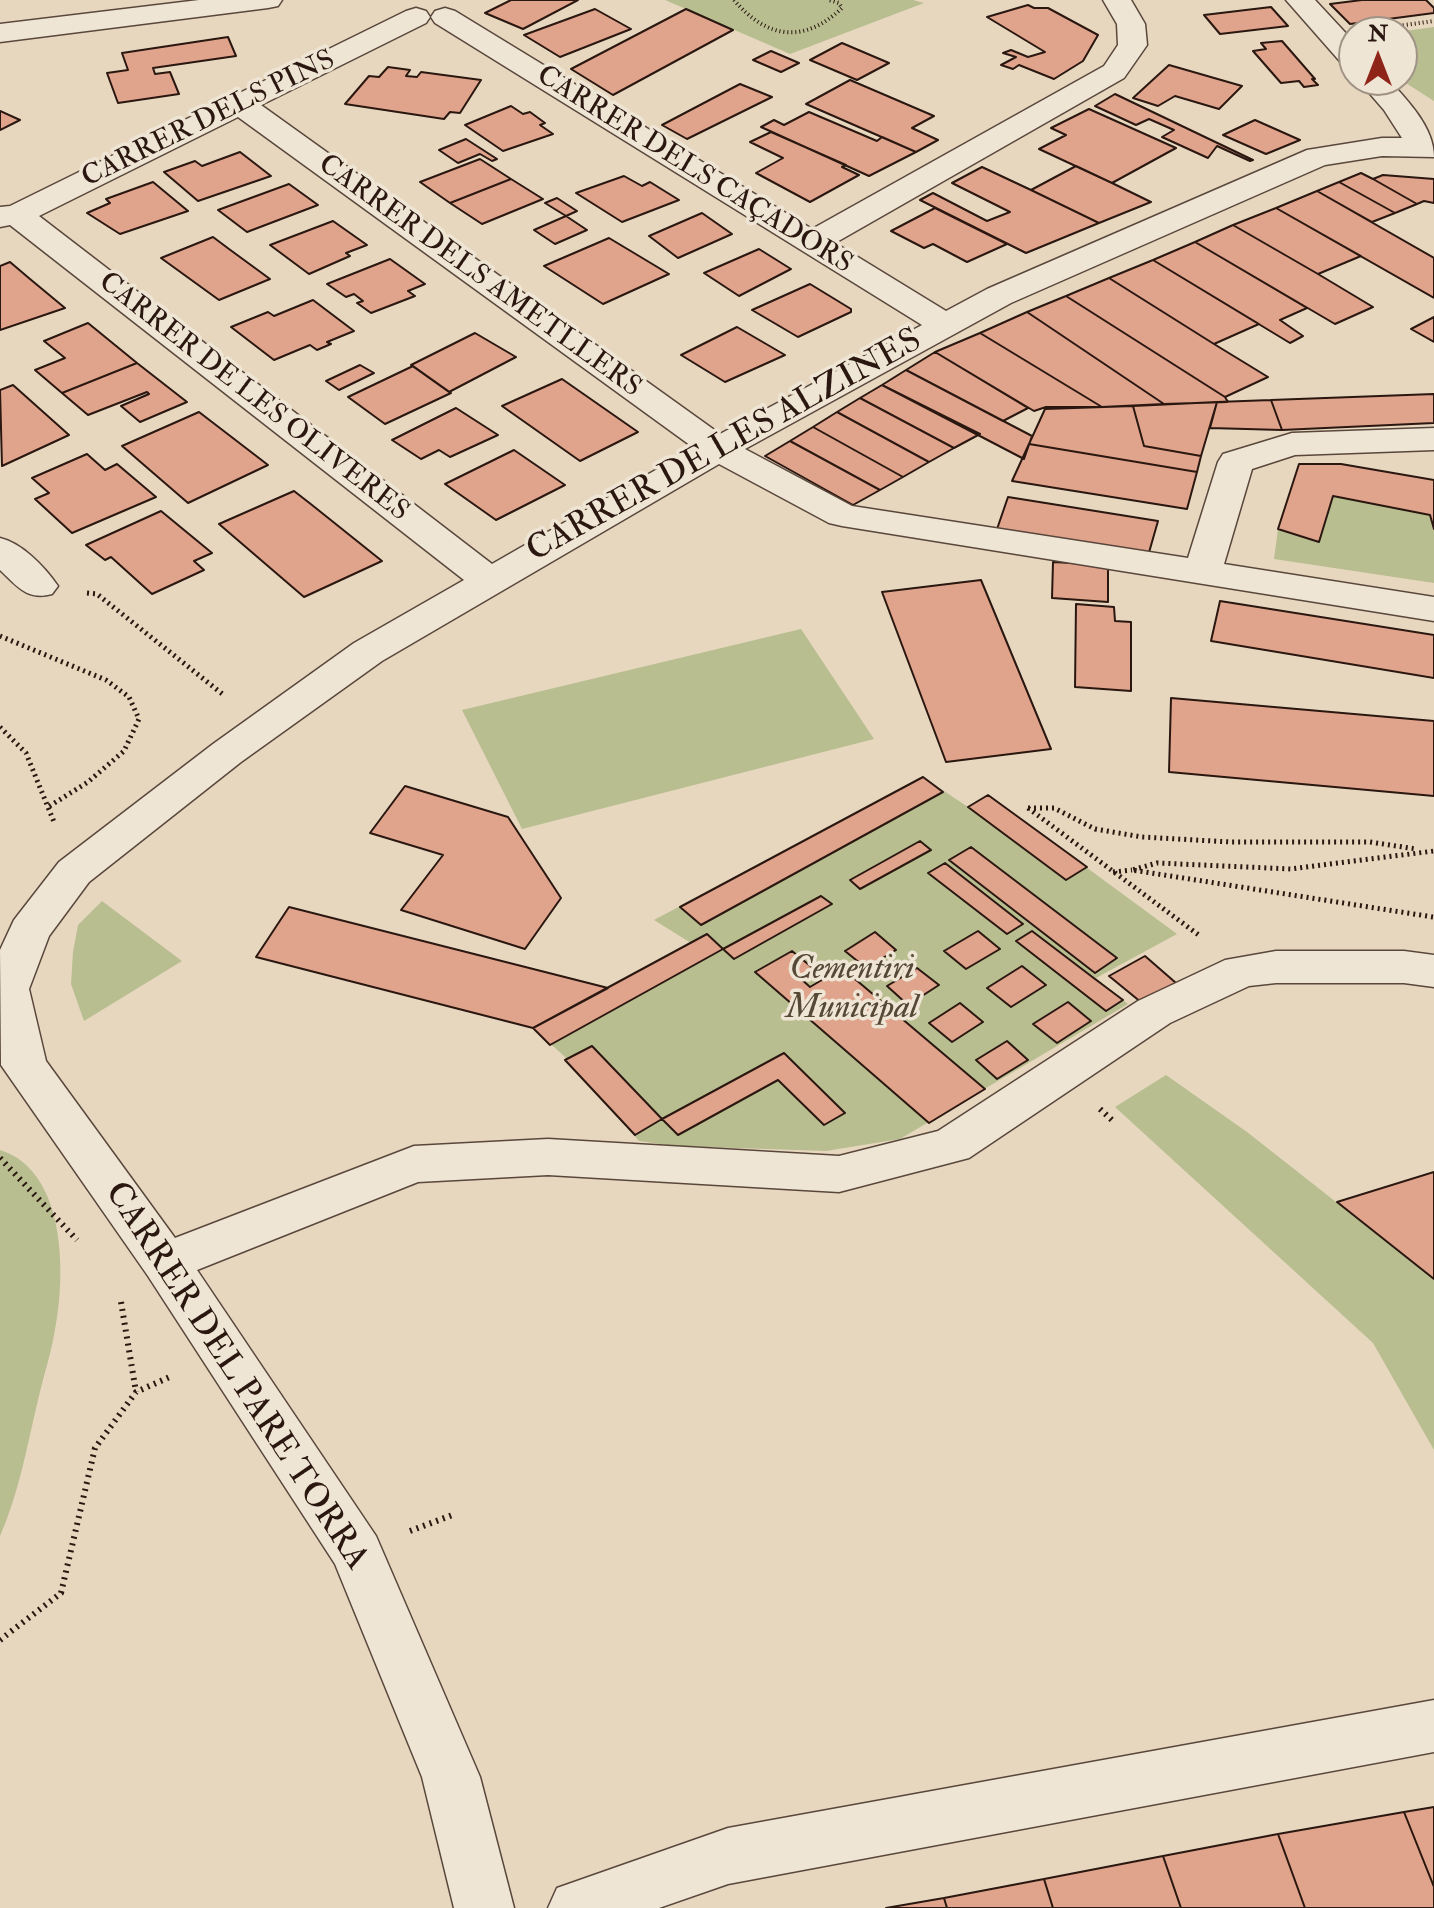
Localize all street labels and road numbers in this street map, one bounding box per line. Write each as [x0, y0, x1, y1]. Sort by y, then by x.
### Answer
street label: CARRER DELS PINS [77, 44, 341, 196]
street label: CARRER DELS CAÇADORS [530, 60, 858, 282]
street label: CARRER DELS AMETLLERS [311, 148, 647, 406]
street label: CARRER DE LES OLIVERES [91, 266, 415, 530]
street label: CARRER DE LES ALZINES [521, 321, 929, 573]
street label: CARRER DEL PARE TORRA [94, 1175, 376, 1579]

